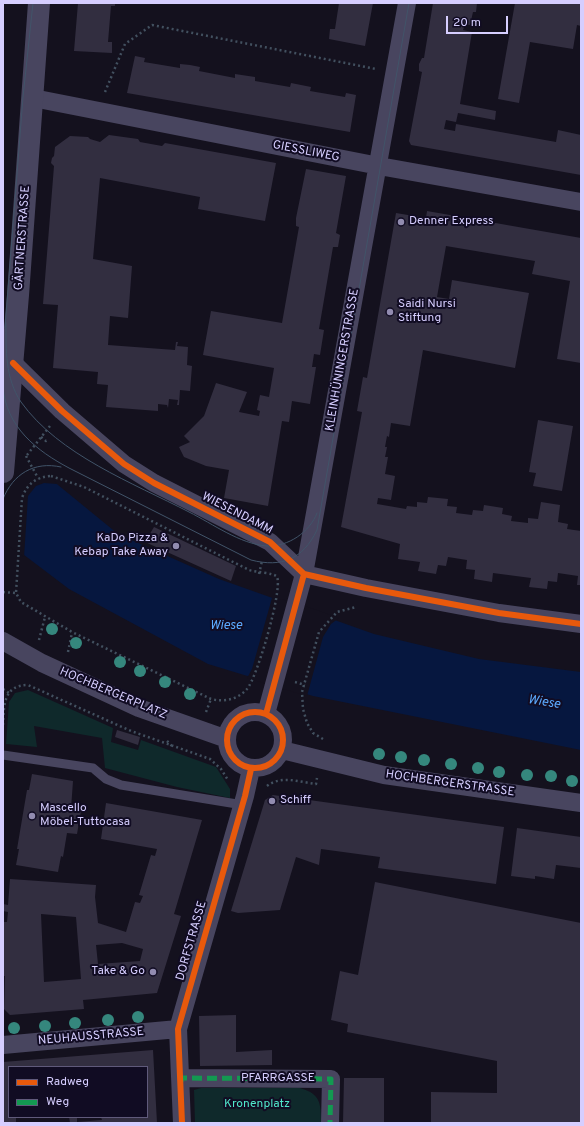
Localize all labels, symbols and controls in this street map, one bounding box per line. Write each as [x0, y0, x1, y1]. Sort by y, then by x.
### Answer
scale bar [448, 8, 510, 34]
text: 20 m [453, 15, 481, 31]
street label: GIESSLIWEG [271, 138, 341, 166]
street label: GÄRTNERSTRASSE [12, 185, 34, 291]
place label: Denner Express [409, 215, 494, 229]
marker: Denner Express [396, 217, 406, 227]
street label: KLEINHÜNINGERSTRASSE [323, 288, 363, 432]
place label: Saidi Nursi Stiftung [398, 298, 456, 326]
marker: Saidi Nursi Stiftung [385, 307, 395, 317]
street label: WIESENDAMM [199, 490, 275, 538]
place label: KaDo Pizza & Kebap Take Away [74, 532, 168, 560]
marker: KaDo Pizza & Kebap Take Away [171, 541, 181, 551]
water label: Wiese [210, 618, 242, 634]
street label: HOCHBERGERPLATZ [57, 665, 169, 723]
water label: Wiese [527, 693, 561, 713]
street label: HOCHBERGERSTRASSE [385, 768, 515, 800]
place label: Schiff [280, 794, 311, 808]
marker: Schiff [267, 796, 277, 806]
place label: Mascello Möbel-Tuttocasa [40, 802, 130, 830]
marker: Mascello Möbel-Tuttocasa [27, 811, 37, 821]
street label: DORFSTRASSE [174, 899, 210, 983]
place label: Take & Go [91, 965, 145, 979]
marker: Take & Go [148, 967, 158, 977]
street label: NEUHAUSSTRASSE [37, 1025, 145, 1049]
legend [8, 1066, 148, 1118]
street label: PFARRGASSE [241, 1072, 315, 1086]
text: Radweg [46, 1074, 89, 1090]
text: Weg [46, 1094, 69, 1110]
park label: Kronenplatz [224, 1098, 290, 1112]

